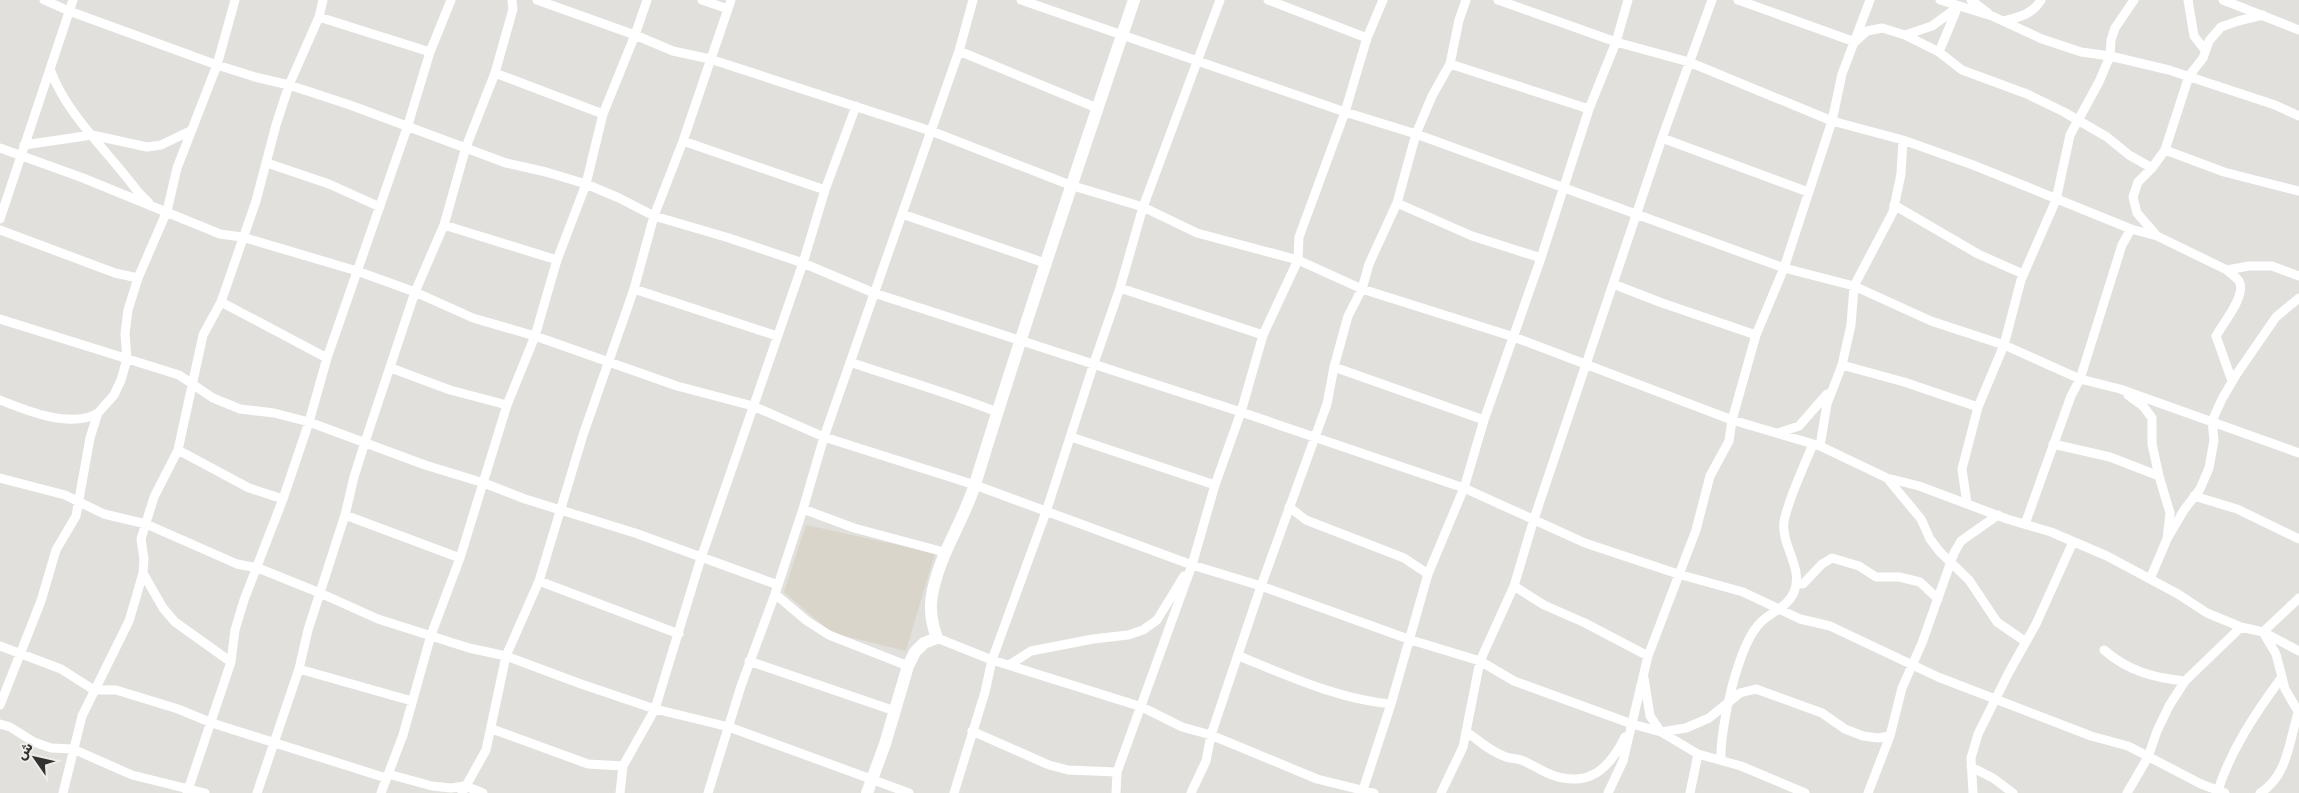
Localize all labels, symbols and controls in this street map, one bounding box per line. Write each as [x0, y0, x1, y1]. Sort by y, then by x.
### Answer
north arrow [10, 733, 60, 783]
text: ش [13, 739, 37, 763]

